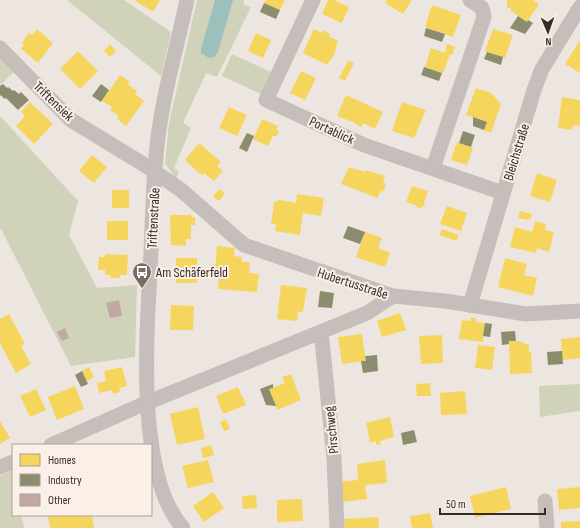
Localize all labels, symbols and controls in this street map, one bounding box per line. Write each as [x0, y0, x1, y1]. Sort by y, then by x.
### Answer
north arrow [528, 12, 568, 52]
text: N [545, 35, 551, 48]
street label: Triftensiek [30, 78, 78, 125]
street label: Portablick [307, 113, 358, 149]
street label: Bleichstraße [500, 122, 533, 183]
street label: Triftenstraße [143, 187, 164, 249]
bus stop icon: Am Schäferfeld [131, 261, 153, 289]
place label: Am Schäferfeld [155, 264, 228, 281]
street label: Hubertusstraße [315, 264, 390, 303]
street label: Pirschweg [320, 405, 342, 455]
legend [12, 444, 152, 516]
text: Homes [48, 453, 76, 468]
text: Industry [48, 473, 82, 488]
scale bar [440, 490, 545, 516]
text: Other [48, 493, 72, 508]
text: 50 m [446, 497, 466, 512]

